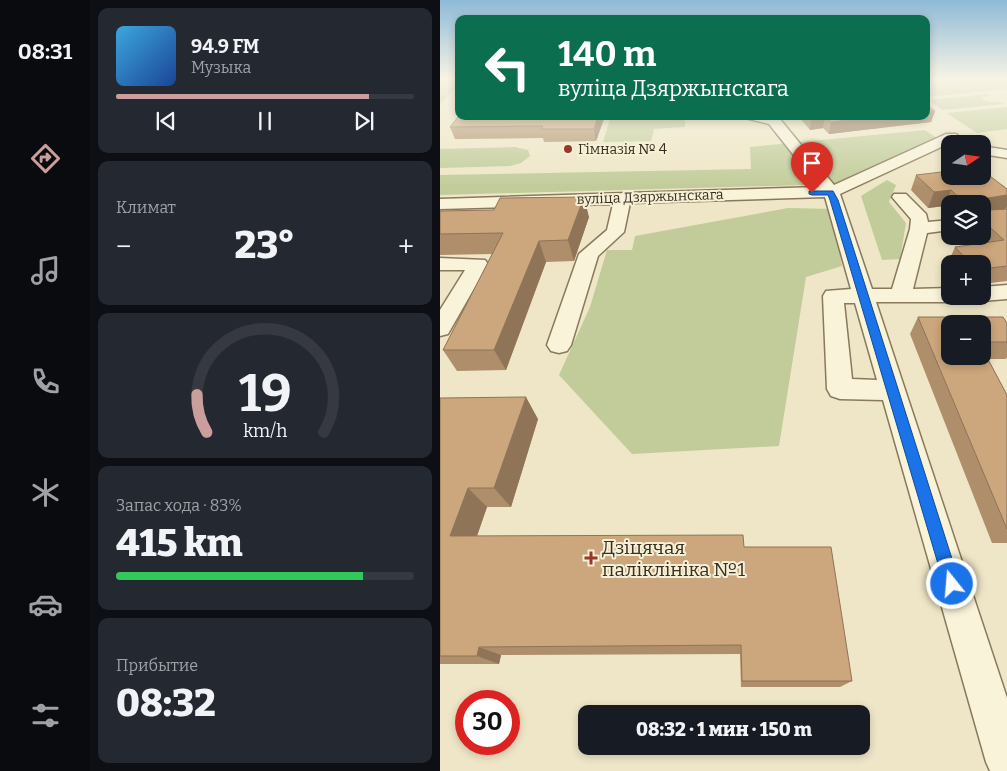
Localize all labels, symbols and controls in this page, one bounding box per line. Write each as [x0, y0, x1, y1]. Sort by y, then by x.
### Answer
text: 140 m [558, 33, 656, 75]
text: 94.9 FM [191, 35, 259, 58]
icon: left [475, 35, 540, 100]
text: 08:31 [18, 38, 72, 65]
text: Музыка [191, 58, 251, 77]
text: вуліца Дзяржынскага [558, 75, 789, 102]
icon: previous [152, 107, 180, 135]
icon: pause [251, 107, 279, 135]
icon: next [350, 107, 378, 135]
north arrow [941, 135, 991, 185]
map controls [941, 135, 991, 365]
icon: directions [28, 141, 63, 176]
place label: Гімназія № 4 [578, 141, 667, 158]
pin [791, 142, 833, 193]
marker: Гімназія № 4 [562, 143, 574, 155]
icon: arrive [798, 149, 826, 177]
street label: вуліца Дзяржынскага [576, 186, 724, 208]
button: layers [941, 195, 991, 245]
text: Климат [116, 198, 176, 217]
text: 23° [235, 222, 295, 268]
text: − [116, 230, 131, 263]
text: + [398, 230, 414, 263]
icon: music [28, 253, 63, 288]
button: + [941, 255, 991, 305]
button: − [941, 315, 991, 365]
text: 19 [238, 362, 292, 425]
icon: phone [28, 364, 63, 399]
text: km/h [243, 420, 287, 442]
icon: climate [28, 475, 63, 510]
text: Запас хода · 83% [116, 496, 242, 515]
text: 415 km [116, 520, 243, 566]
place label: Дзіцячая паліклініка №1 [602, 536, 745, 581]
marker: Дзіцячая паліклініка №1 [584, 551, 598, 565]
position arrow [925, 557, 977, 609]
icon: car [28, 587, 63, 622]
text: Прибытие [116, 656, 198, 675]
text: 08:32 [116, 680, 216, 726]
speed limit sign: 30 [455, 690, 520, 755]
icon: filters [28, 698, 63, 733]
text: 08:32 · 1 мин · 150 m [636, 718, 812, 741]

